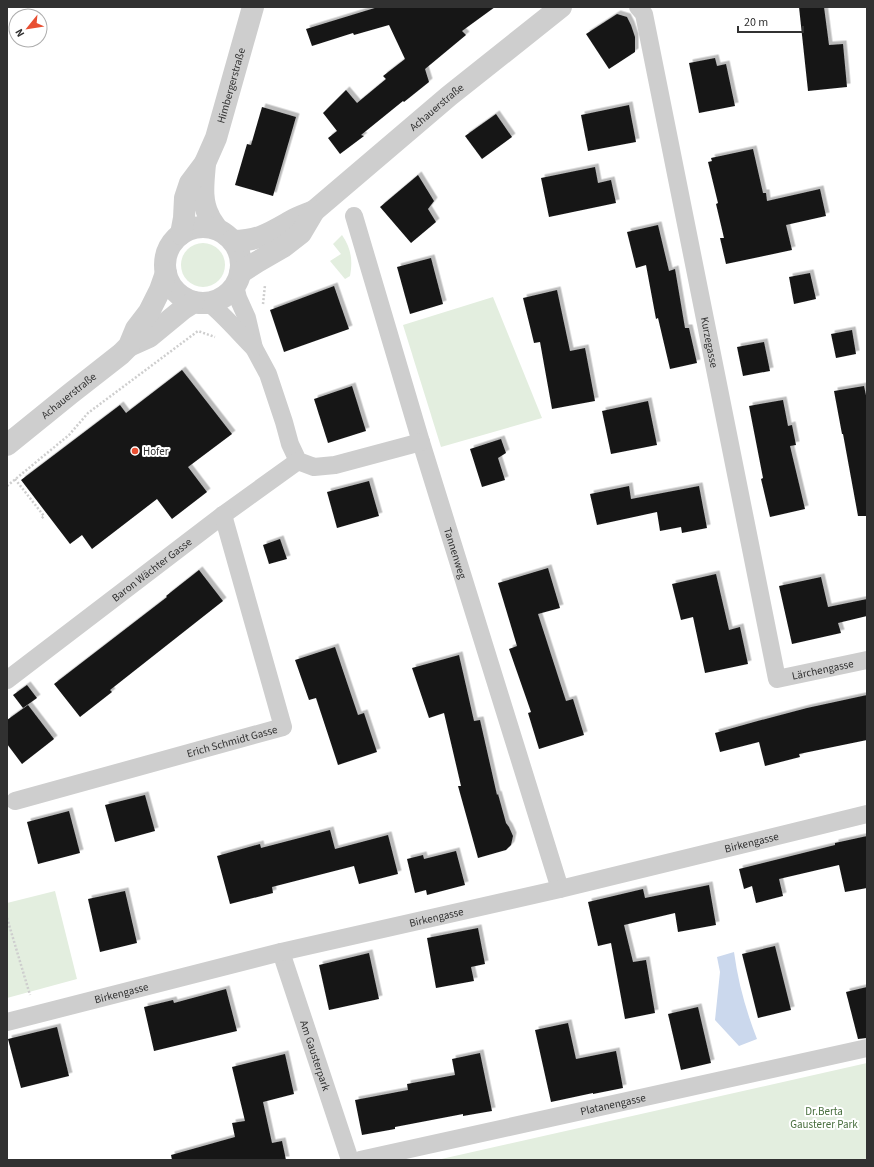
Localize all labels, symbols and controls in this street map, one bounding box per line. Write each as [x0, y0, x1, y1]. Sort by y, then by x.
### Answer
north arrow [8, 8, 48, 48]
scale bar [738, 8, 803, 34]
text: 20 m [744, 14, 768, 31]
text: N [11, 26, 28, 40]
street label: Himbergerstraße [213, 45, 249, 125]
street label: Achauerstraße [406, 79, 467, 134]
street label: Kurzegasse [697, 316, 722, 370]
street label: Achauerstraße [38, 368, 100, 422]
place label: Hofer [143, 444, 169, 459]
marker: Hofer [130, 446, 140, 456]
street label: Tannenweg [440, 526, 471, 581]
street label: Baron Wächter Gasse [109, 534, 195, 605]
street label: Lärchengasse [790, 655, 855, 683]
street label: Erich Schmidt Gasse [185, 721, 279, 761]
street label: Birkengasse [723, 828, 781, 856]
street label: Birkengasse [408, 903, 465, 930]
street label: Birkengasse [93, 979, 151, 1007]
street label: Am Gausterpark [297, 1018, 334, 1093]
street label: Platanengasse [579, 1090, 648, 1119]
park label: Dr.Berta Gausterer Park [790, 1104, 858, 1132]

